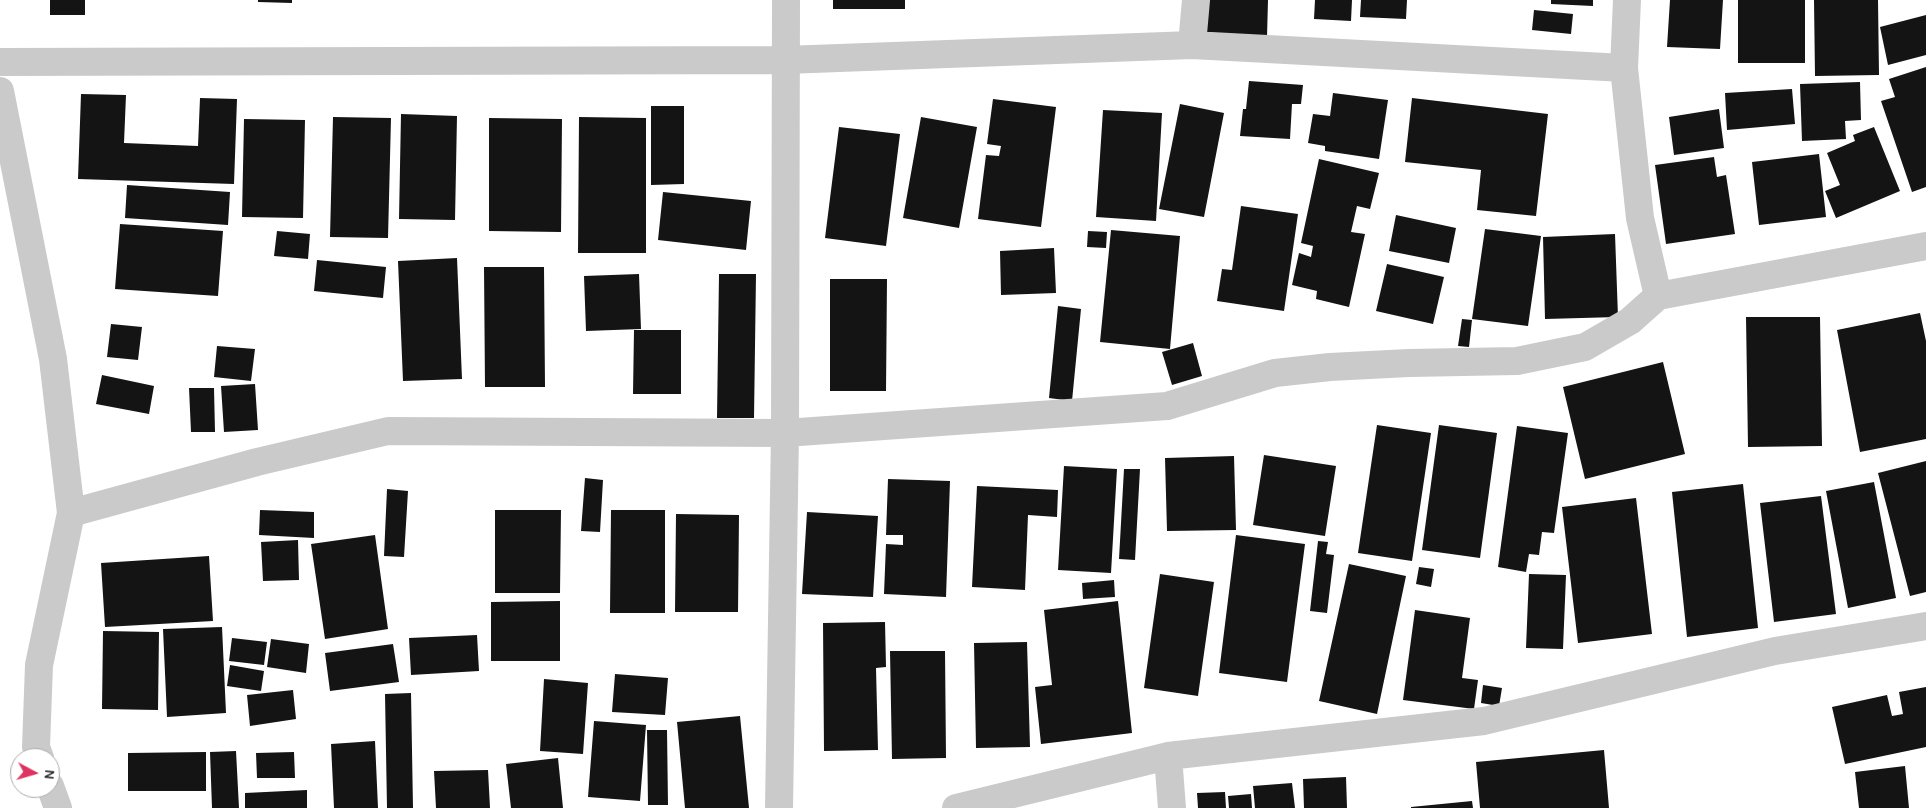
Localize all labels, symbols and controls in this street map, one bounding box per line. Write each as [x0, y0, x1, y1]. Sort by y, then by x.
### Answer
north arrow [10, 748, 60, 798]
text: N [40, 769, 58, 780]

